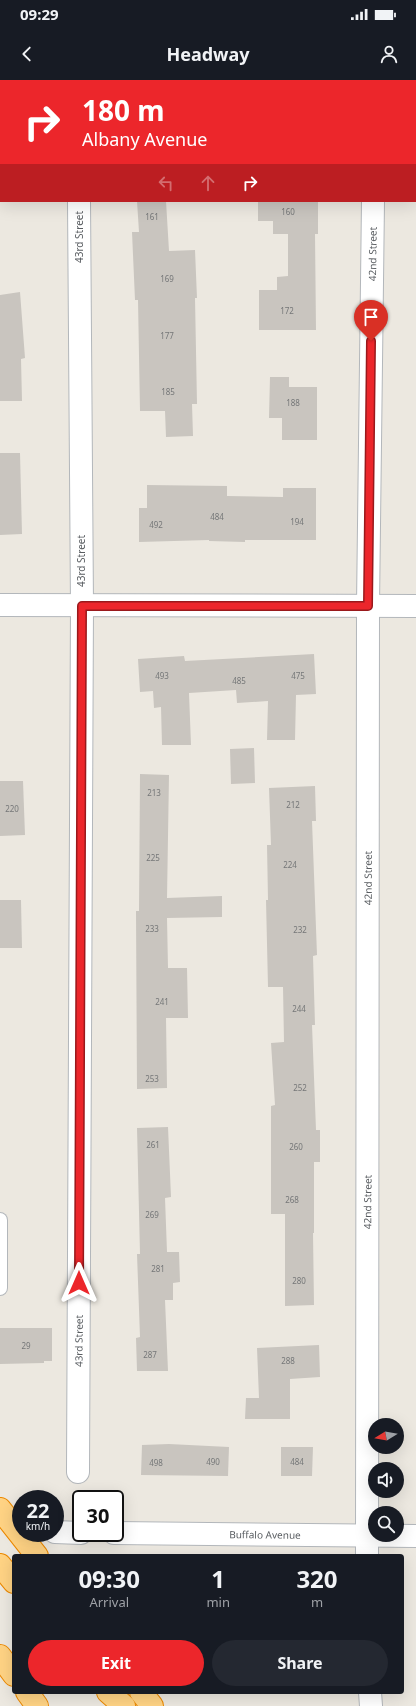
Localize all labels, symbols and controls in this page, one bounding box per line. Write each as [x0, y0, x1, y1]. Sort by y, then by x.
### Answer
text: 09:29 [20, 4, 59, 24]
text: Headway [166, 42, 250, 66]
icon: back [16, 43, 38, 65]
icon: person [378, 43, 400, 65]
text: 180 m [82, 91, 165, 129]
icon: right [16, 96, 68, 148]
text: Albany Avenue [82, 127, 208, 151]
icon: left [155, 172, 177, 194]
icon: ahead [197, 172, 219, 194]
icon: right [239, 172, 261, 194]
house number: 160 [281, 206, 295, 217]
street label: 43rd Street [72, 211, 86, 263]
house number: 161 [145, 211, 159, 222]
street label: 42nd Street [365, 226, 380, 281]
house number: 169 [160, 273, 174, 284]
pin [354, 300, 388, 341]
house number: 172 [280, 305, 294, 316]
icon: arrive [360, 306, 382, 328]
house number: 177 [160, 330, 174, 341]
house number: 185 [161, 386, 175, 397]
house number: 188 [286, 397, 300, 408]
house number: 484 [210, 511, 224, 522]
house number: 194 [290, 516, 304, 527]
house number: 492 [149, 519, 163, 530]
street label: 43rd Street [74, 535, 88, 587]
house number: 493 [155, 670, 169, 681]
house number: 475 [291, 670, 305, 681]
house number: 485 [232, 675, 246, 686]
house number: 213 [147, 787, 161, 798]
house number: 212 [286, 799, 300, 810]
house number: 220 [5, 803, 19, 814]
street label: 42nd Street [361, 850, 375, 905]
house number: 225 [146, 852, 160, 863]
house number: 224 [283, 859, 297, 870]
house number: 233 [145, 923, 159, 934]
house number: 232 [293, 924, 307, 935]
house number: 241 [155, 996, 169, 1007]
house number: 244 [292, 1003, 306, 1014]
house number: 253 [145, 1073, 159, 1084]
house number: 252 [293, 1082, 307, 1093]
house number: 261 [146, 1139, 160, 1150]
house number: 260 [289, 1141, 303, 1152]
street label: 42nd Street [360, 1174, 374, 1229]
house number: 268 [285, 1194, 299, 1205]
house number: 269 [145, 1209, 159, 1220]
position arrow [58, 1262, 100, 1304]
house number: 281 [151, 1263, 165, 1274]
house number: 280 [292, 1275, 306, 1286]
street label: 43rd Street [71, 1315, 86, 1367]
house number: 29 [21, 1340, 31, 1351]
house number: 287 [143, 1349, 157, 1360]
house number: 288 [281, 1355, 295, 1366]
north arrow [368, 1418, 404, 1454]
map controls [368, 1418, 404, 1542]
house number: 490 [206, 1456, 220, 1467]
house number: 484 [290, 1456, 304, 1467]
house number: 498 [149, 1457, 163, 1468]
button: sound [368, 1462, 404, 1498]
speed limit sign: 30 [72, 1490, 124, 1542]
text: 22 [27, 1497, 49, 1524]
button: search [368, 1506, 404, 1542]
text: km/h [26, 1519, 50, 1533]
street label: Buffalo Avenue [229, 1527, 301, 1542]
text: 09:30 [78, 1562, 140, 1595]
text: 1 [211, 1562, 225, 1595]
text: 320 [296, 1562, 338, 1595]
text: Arrival [89, 1593, 129, 1611]
text: min [206, 1593, 230, 1611]
text: m [311, 1593, 323, 1611]
button: Exit [28, 1640, 204, 1686]
button: Share [212, 1640, 388, 1686]

